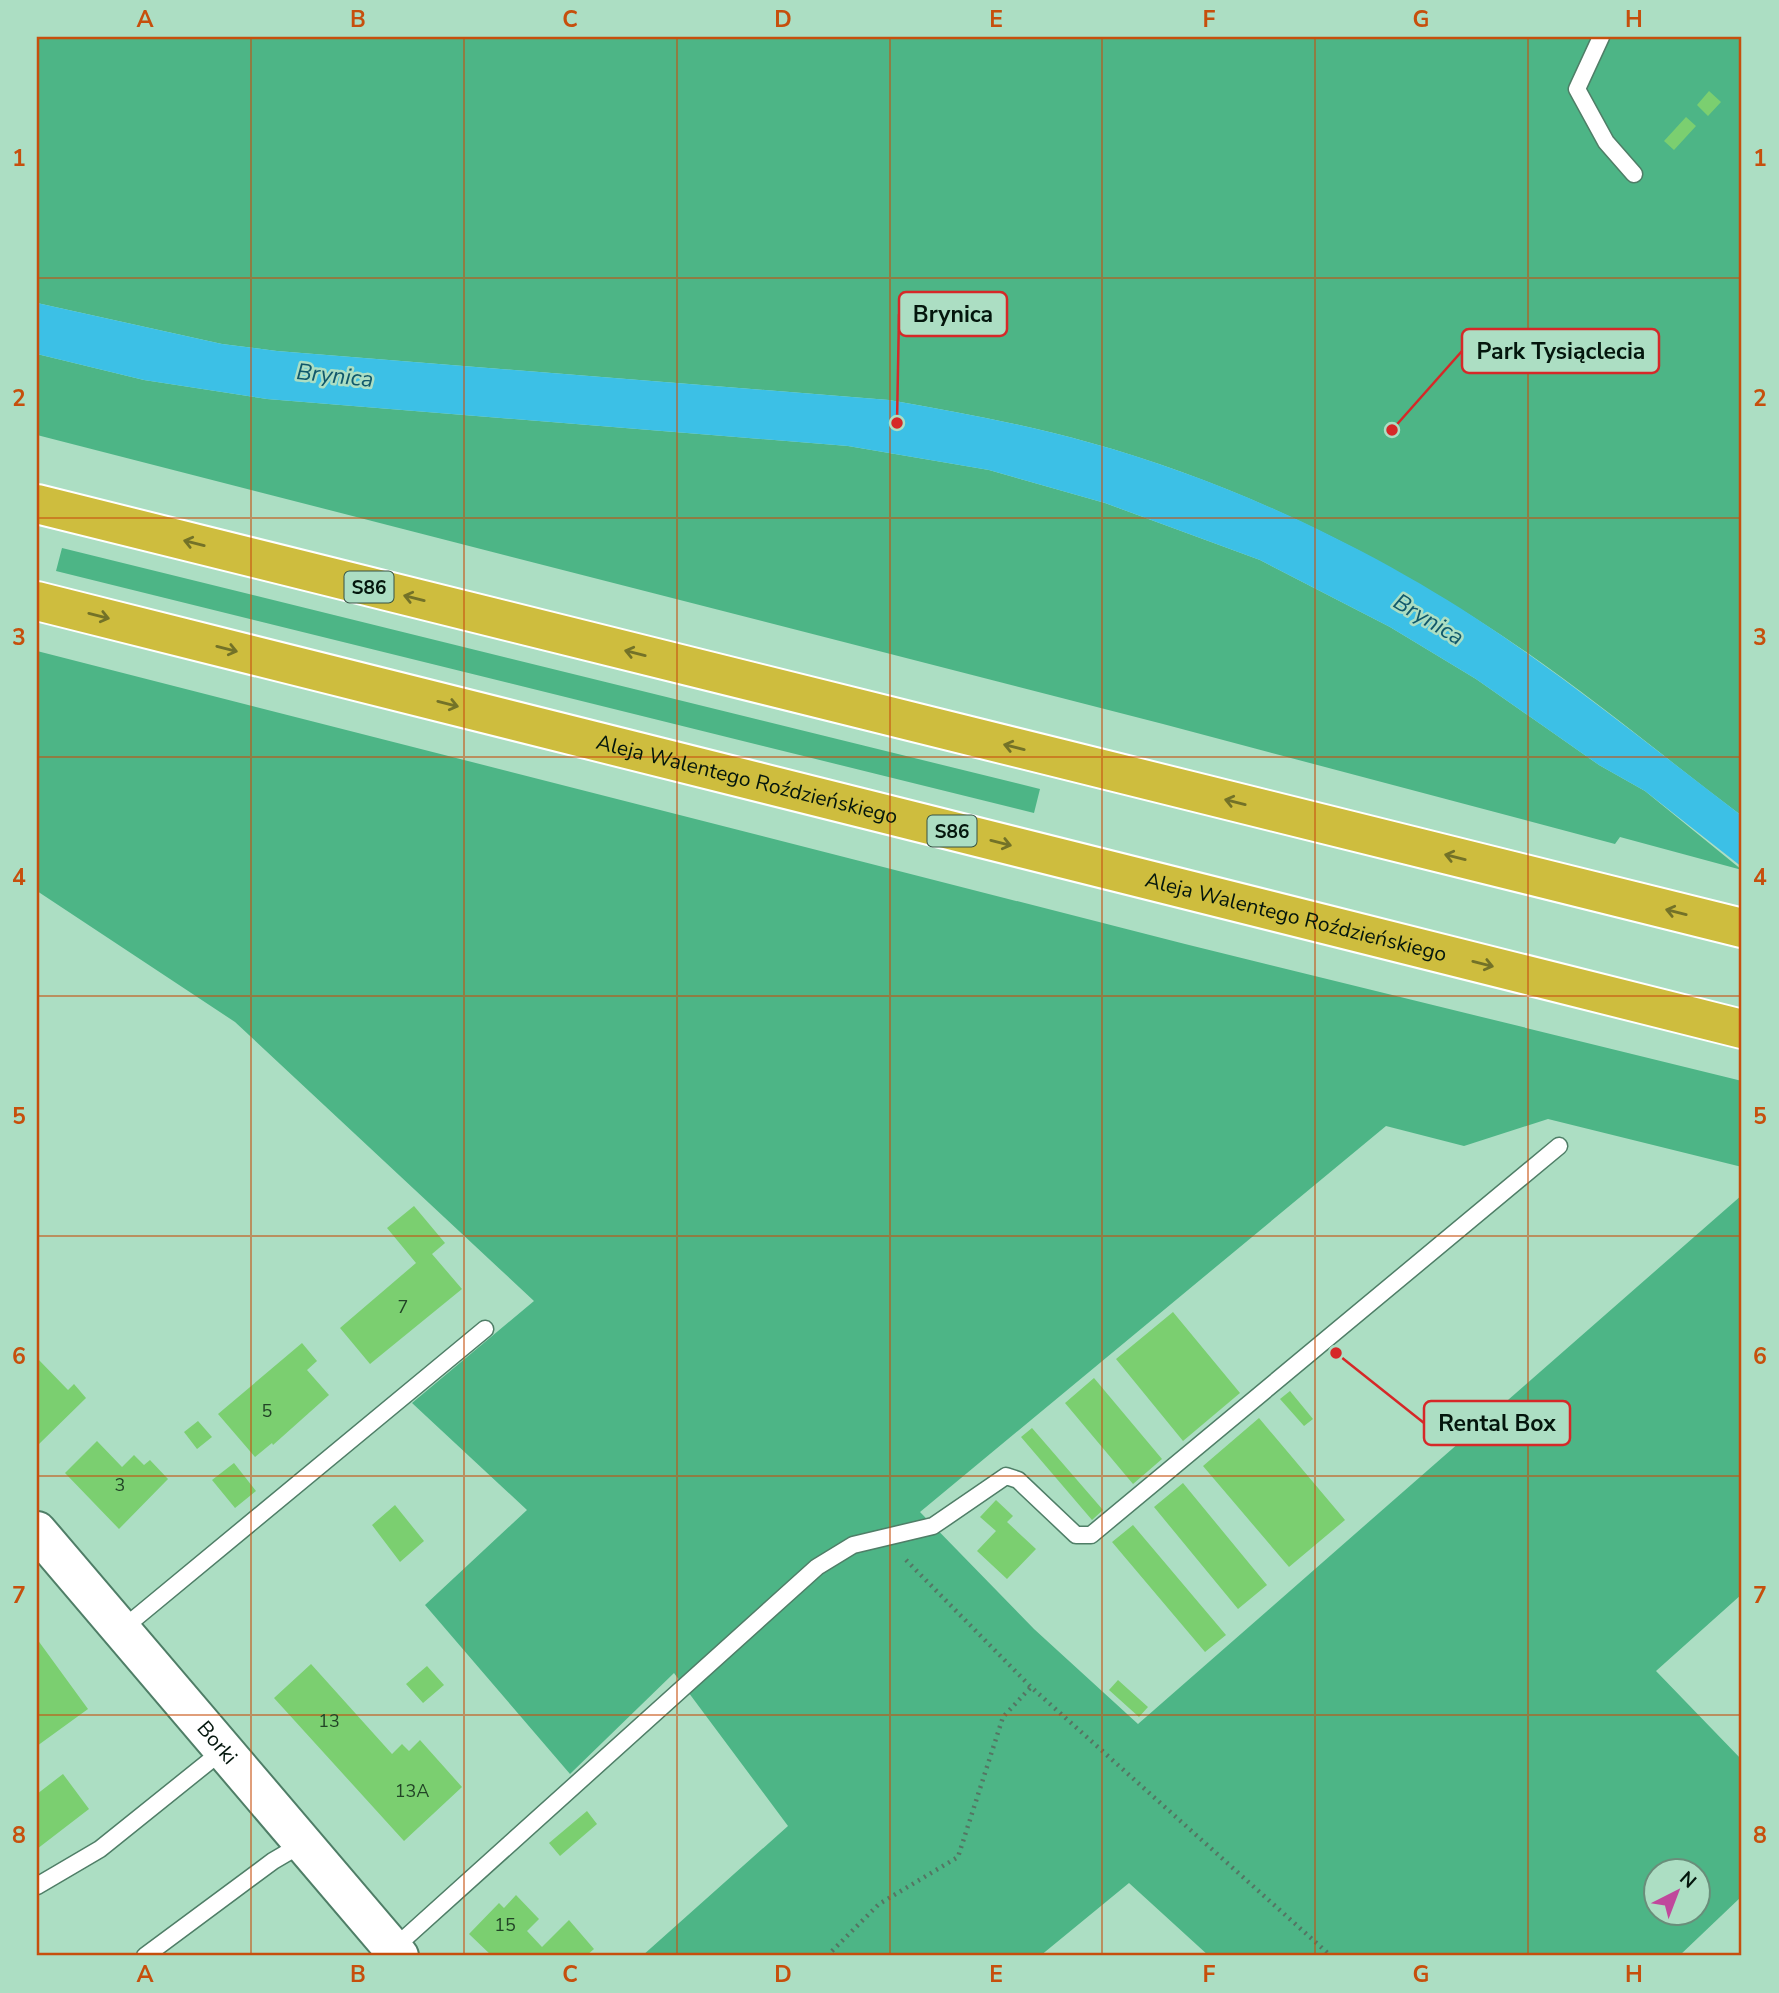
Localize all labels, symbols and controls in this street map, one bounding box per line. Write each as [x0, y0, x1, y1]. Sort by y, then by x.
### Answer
text: A [136, 4, 154, 35]
text: B [350, 4, 366, 35]
text: C [562, 4, 578, 35]
text: D [774, 4, 792, 35]
text: E [989, 4, 1003, 35]
text: F [1203, 4, 1216, 35]
text: G [1413, 4, 1429, 35]
text: H [1625, 4, 1643, 35]
text: 1 [12, 143, 26, 174]
text: 1 [1753, 143, 1767, 174]
callout: Brynica [899, 292, 1007, 336]
text: Brynica [913, 299, 993, 330]
callout: Park Tysiąclecia [1462, 329, 1659, 373]
text: Park Tysiąclecia [1477, 336, 1645, 367]
water label: Brynica [295, 356, 375, 395]
text: 2 [12, 383, 26, 414]
text: 2 [1753, 383, 1767, 414]
one-way arrow [183, 536, 205, 549]
road number: S86 [344, 572, 394, 602]
water label: Brynica [1388, 586, 1470, 653]
one-way arrow [403, 591, 426, 604]
one-way arrow [87, 610, 110, 623]
text: 3 [12, 622, 26, 653]
text: 3 [1753, 622, 1767, 653]
one-way arrow [215, 643, 238, 656]
one-way arrow [624, 646, 647, 659]
one-way arrow [436, 698, 459, 711]
street label: Aleja Walentego Roździeńskiego [593, 728, 901, 831]
one-way arrow [1003, 740, 1026, 753]
one-way arrow [1224, 795, 1246, 808]
road number: S86 [928, 816, 976, 846]
one-way arrow [989, 837, 1012, 850]
one-way arrow [1444, 850, 1467, 863]
text: 4 [12, 862, 26, 893]
text: 4 [1753, 862, 1767, 893]
street label: Aleja Walentego Roździeńskiego [1142, 866, 1450, 968]
one-way arrow [1665, 905, 1688, 918]
one-way arrow [1471, 958, 1494, 971]
text: 5 [12, 1101, 26, 1132]
text: 5 [1753, 1101, 1767, 1132]
house number: 7 [398, 1295, 408, 1319]
text: 6 [12, 1341, 26, 1372]
text: 6 [1753, 1341, 1767, 1372]
house number: 5 [262, 1399, 272, 1423]
callout: Rental Box [1424, 1401, 1570, 1445]
text: Rental Box [1438, 1408, 1556, 1439]
house number: 3 [115, 1473, 125, 1497]
text: 7 [12, 1580, 26, 1611]
text: 7 [1753, 1580, 1767, 1611]
house number: 13 [318, 1709, 340, 1733]
street label: Borki [191, 1715, 244, 1770]
house number: 13A [395, 1779, 429, 1803]
text: 8 [12, 1820, 26, 1851]
text: 8 [1753, 1820, 1767, 1851]
north arrow [1642, 1856, 1712, 1926]
text: N [1674, 1866, 1702, 1895]
house number: 15 [494, 1913, 516, 1937]
text: A [136, 1959, 154, 1990]
text: B [350, 1959, 366, 1990]
text: C [562, 1959, 578, 1990]
text: D [774, 1959, 792, 1990]
text: E [989, 1959, 1003, 1990]
text: F [1203, 1959, 1216, 1990]
text: G [1413, 1959, 1429, 1990]
text: H [1625, 1959, 1643, 1990]

